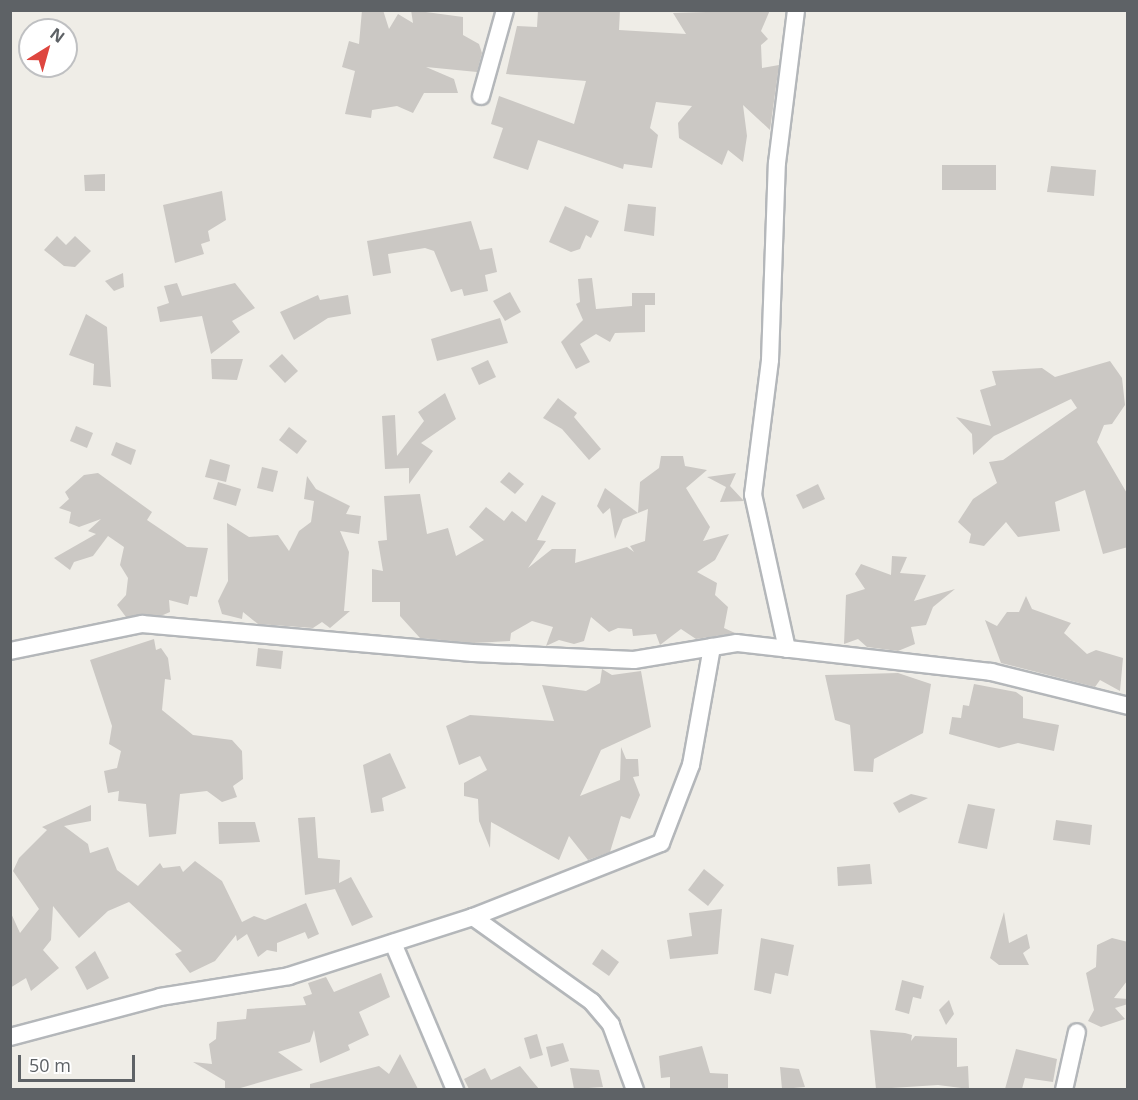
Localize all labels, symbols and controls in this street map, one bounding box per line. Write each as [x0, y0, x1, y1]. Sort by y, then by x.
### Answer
north arrow [18, 18, 78, 78]
text: N [46, 23, 69, 48]
scale bar [21, 1043, 138, 1081]
text: 50 m [29, 1053, 71, 1077]

